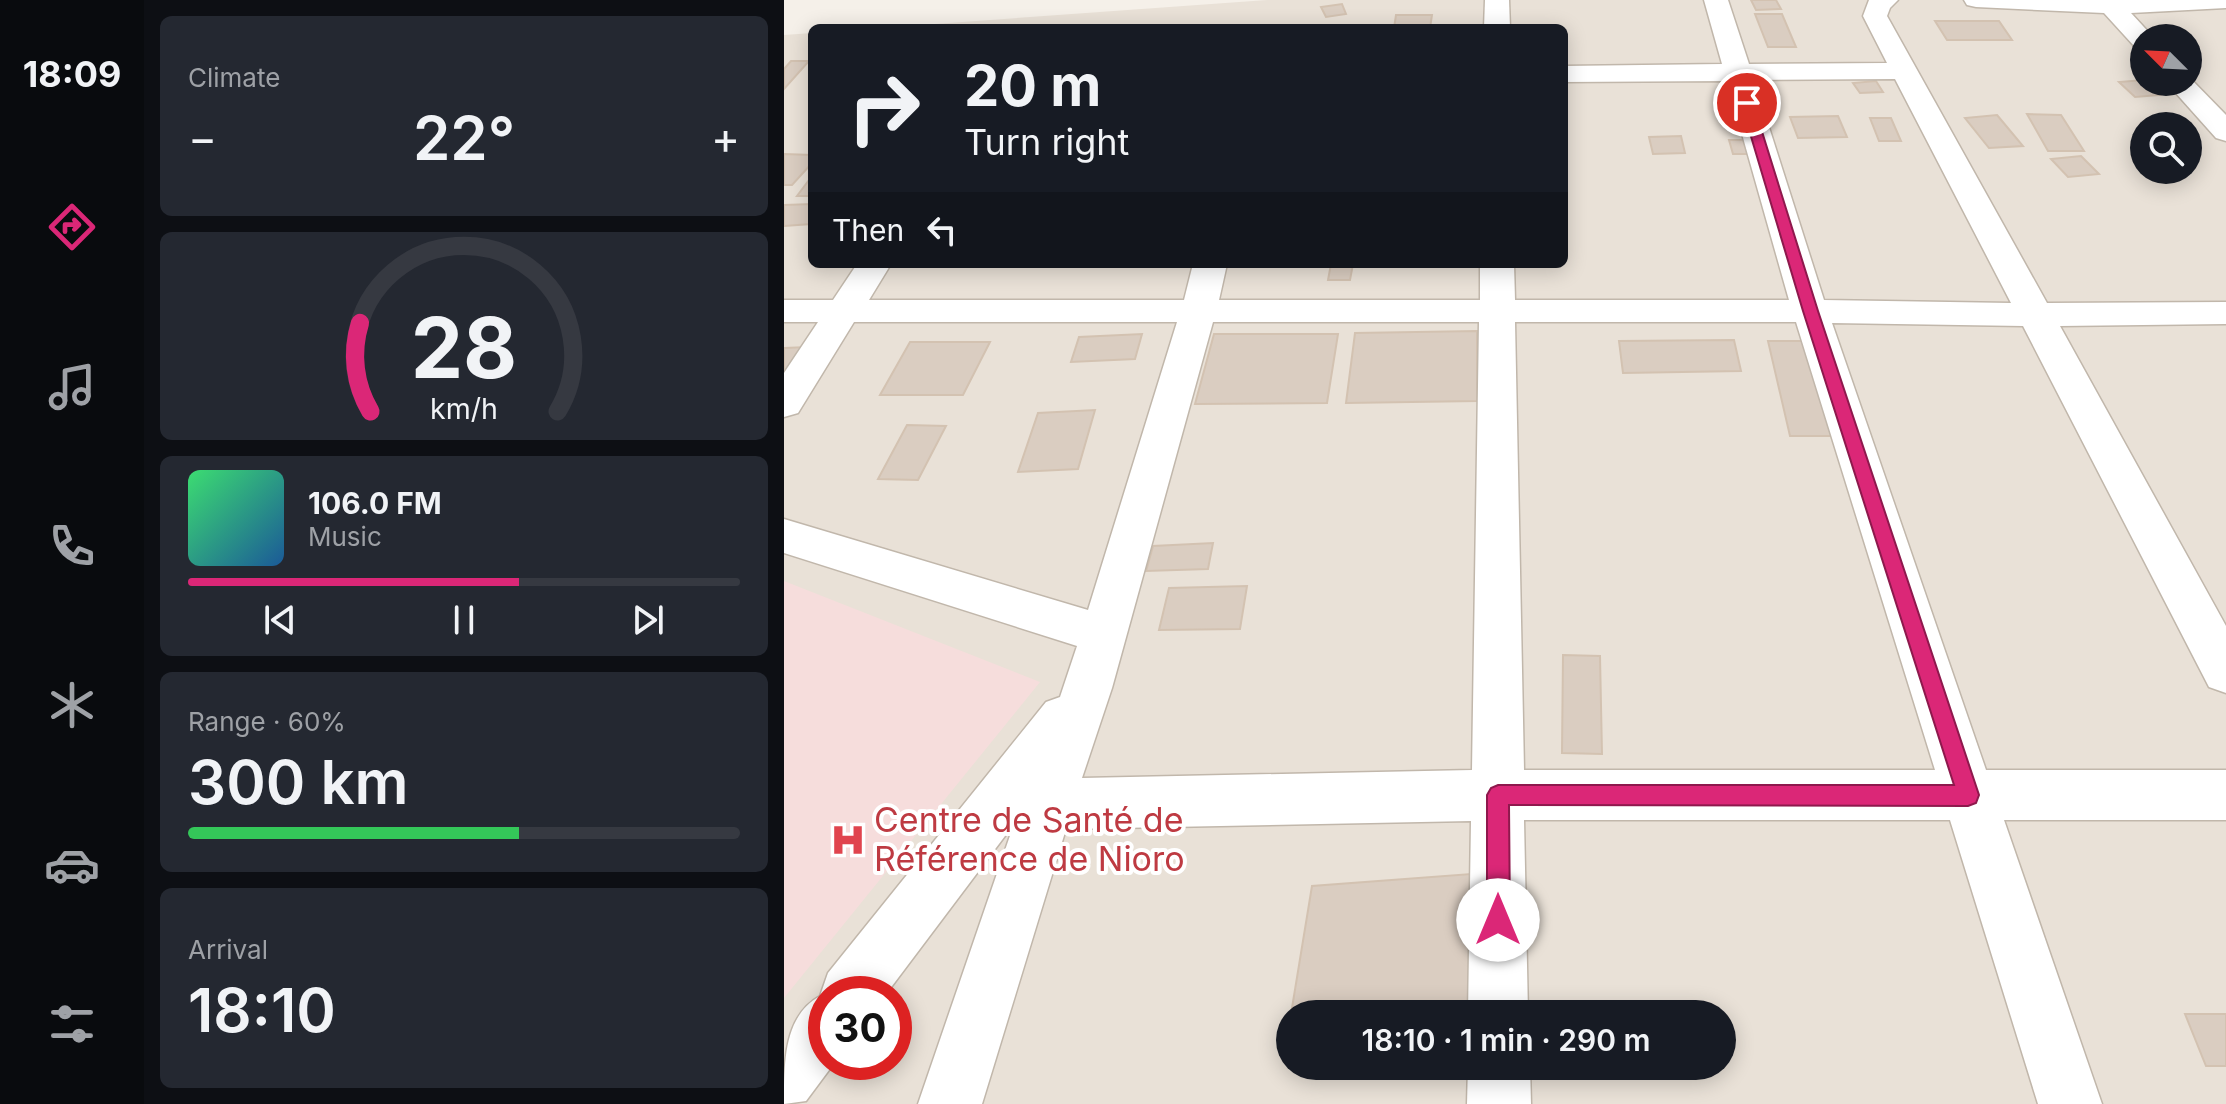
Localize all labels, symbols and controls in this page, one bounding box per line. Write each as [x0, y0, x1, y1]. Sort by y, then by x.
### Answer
north arrow [2130, 24, 2202, 96]
map controls [2130, 24, 2202, 184]
text: 18:09 [23, 52, 121, 96]
text: 20 m [964, 52, 1101, 120]
icon: right [832, 56, 936, 160]
text: Climate [188, 62, 280, 93]
pin [1713, 69, 1781, 137]
icon: arrive [1725, 81, 1769, 125]
text: 22° [413, 102, 515, 174]
text: − [188, 111, 217, 165]
text: + [711, 111, 740, 165]
button: search [2130, 112, 2202, 184]
text: Turn right [964, 120, 1129, 164]
icon: directions [44, 199, 100, 255]
icon: left [920, 208, 964, 252]
text: Then [832, 212, 904, 248]
text: 28 [411, 297, 517, 398]
icon: music [44, 359, 100, 415]
text: km/h [430, 391, 498, 426]
text: 106.0 FM [308, 485, 442, 521]
icon: phone [44, 518, 100, 574]
text: Music [308, 521, 382, 552]
icon: previous [258, 598, 302, 642]
icon: pause [442, 598, 486, 642]
icon: next [626, 598, 670, 642]
icon: climate [44, 677, 100, 733]
text: Range · 60% [188, 706, 346, 737]
text: 300 km [188, 746, 409, 818]
place label: Centre de Santé de Référence de Nioro [874, 799, 1185, 879]
hospital icon: Centre de Santé de Référence de Nioro [829, 821, 867, 859]
icon: car [44, 837, 100, 893]
position arrow [1456, 878, 1540, 962]
text: Arrival [188, 934, 268, 965]
text: 18:10 [188, 974, 336, 1046]
speed limit sign: 30 [808, 976, 912, 1080]
icon: filters [44, 996, 100, 1052]
text: 18:10 · 1 min · 290 m [1362, 1022, 1651, 1058]

